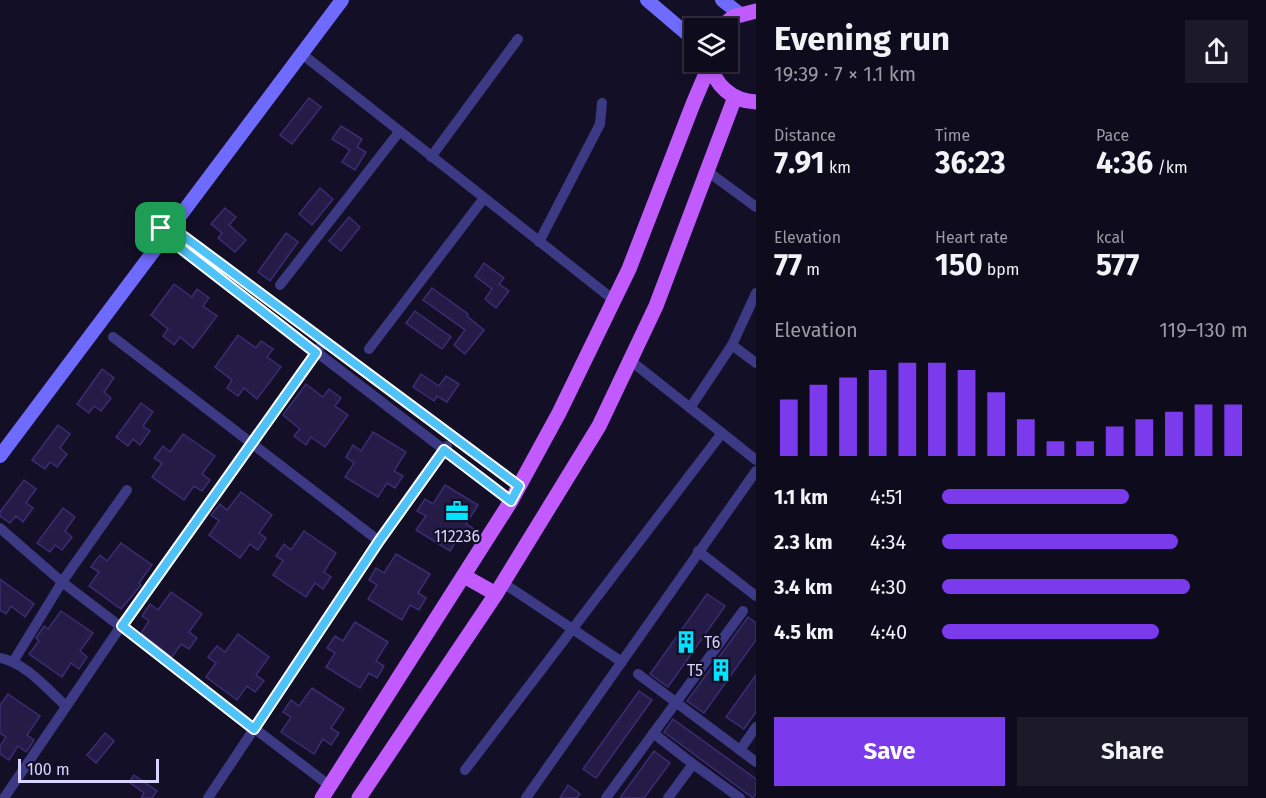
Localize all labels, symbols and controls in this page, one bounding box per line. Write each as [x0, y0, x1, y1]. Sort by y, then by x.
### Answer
map controls [684, 18, 738, 72]
button: layers [684, 18, 738, 72]
text: Evening run [774, 19, 950, 59]
button: share [1185, 20, 1248, 83]
text: 19:39 · 7 × 1.1 km [774, 62, 916, 86]
text: Distance [774, 126, 836, 145]
text: Time [935, 126, 970, 145]
text: Pace [1096, 126, 1129, 145]
text: 7.91 [774, 145, 825, 181]
text: 36:23 [935, 145, 1006, 181]
text: 4:36 [1096, 145, 1153, 181]
text: km [825, 158, 851, 177]
text: /km [1153, 158, 1188, 177]
pin [135, 202, 186, 253]
icon: arrive [144, 211, 177, 244]
text: Elevation [774, 228, 841, 247]
text: Heart rate [935, 228, 1008, 247]
text: kcal [1096, 228, 1125, 247]
text: 77 [774, 247, 802, 283]
text: 150 [935, 247, 983, 283]
text: 577 [1096, 247, 1139, 283]
text: m [802, 260, 820, 279]
text: bpm [983, 260, 1020, 279]
text: Elevation [774, 318, 858, 342]
text: 119–130 m [1159, 318, 1248, 342]
text: 1.1 km [774, 485, 828, 509]
text: 4:51 [870, 485, 903, 509]
office icon: 112236 [444, 498, 470, 524]
place label: 112236 [434, 527, 480, 546]
text: 2.3 km [774, 530, 833, 554]
text: 4:34 [870, 530, 906, 554]
text: 3.4 km [774, 575, 833, 599]
text: 4:30 [870, 575, 907, 599]
text: 4.5 km [774, 620, 834, 644]
text: 4:40 [870, 620, 907, 644]
building icon: T6 [673, 629, 699, 655]
place label: T6 [704, 633, 720, 652]
building icon: T5 [708, 657, 734, 683]
place label: T5 [687, 661, 703, 680]
button: Save [774, 717, 1005, 786]
button: Share [1017, 717, 1248, 786]
scale bar [18, 756, 159, 784]
text: 100 m [27, 760, 70, 779]

